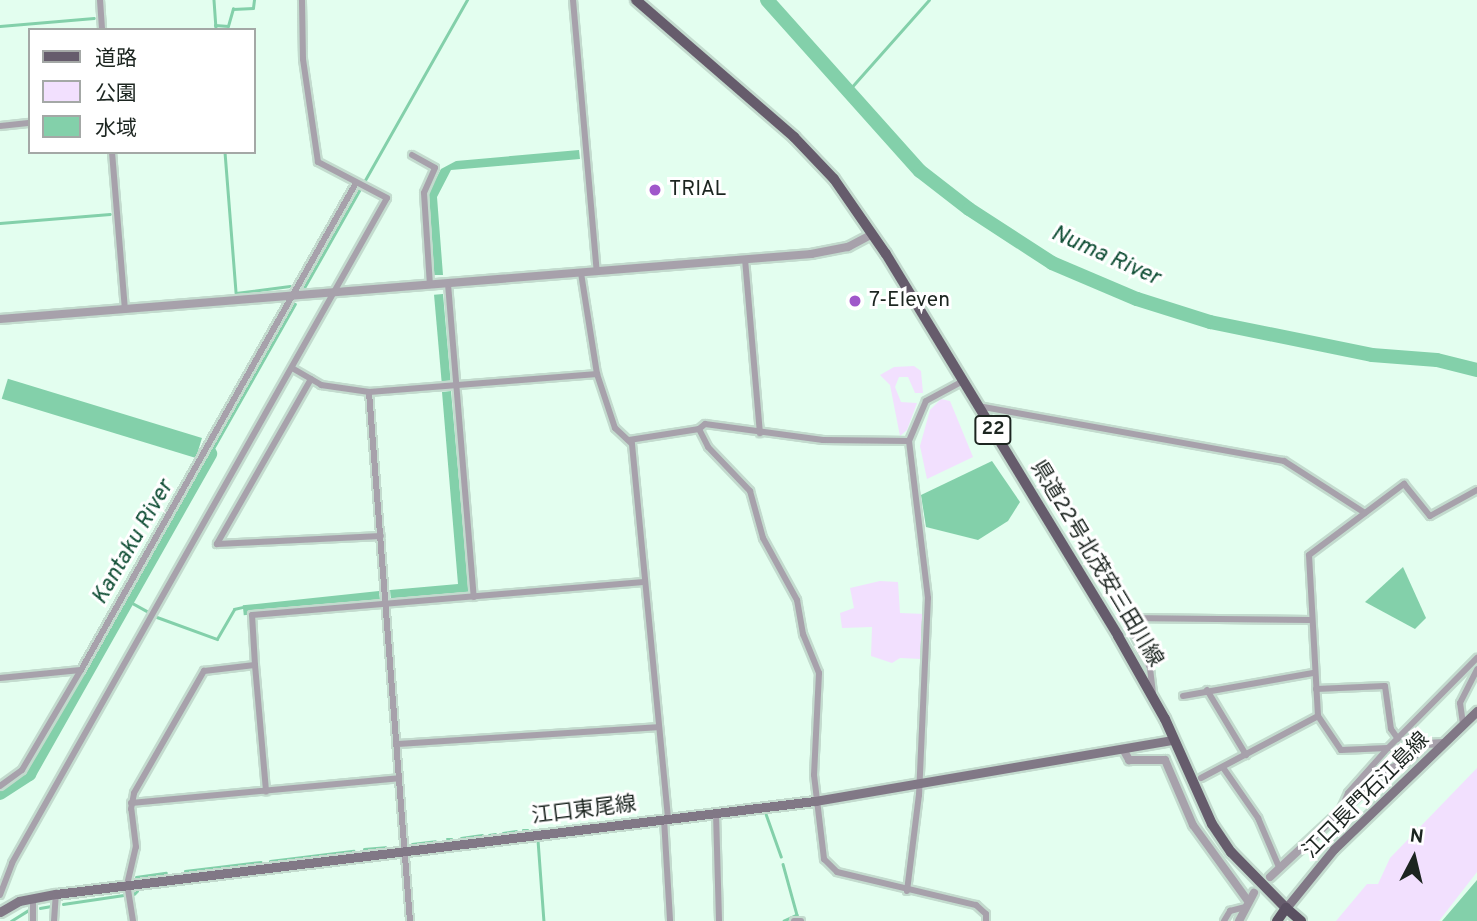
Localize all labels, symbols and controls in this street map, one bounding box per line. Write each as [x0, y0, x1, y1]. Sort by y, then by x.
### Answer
legend [28, 28, 256, 154]
text: 道路 [95, 46, 137, 73]
text: 公園 [95, 81, 137, 108]
text: 水域 [95, 116, 137, 143]
place label: TRIAL [669, 177, 726, 203]
marker: TRIAL [647, 182, 663, 198]
water label: Numa River [1046, 221, 1164, 293]
place label: 7-Eleven [869, 288, 950, 314]
marker: 7-Eleven [847, 293, 863, 309]
road number: 22 [974, 414, 1012, 446]
street label: 県道22号北茂安三田川線 [1025, 456, 1167, 672]
water label: Kantaku River [87, 476, 181, 610]
street label: 江口長門石江島線 [1299, 728, 1435, 864]
street label: 江口東尾線 [530, 792, 638, 830]
north arrow [1379, 823, 1449, 893]
text: N [1408, 824, 1425, 850]

